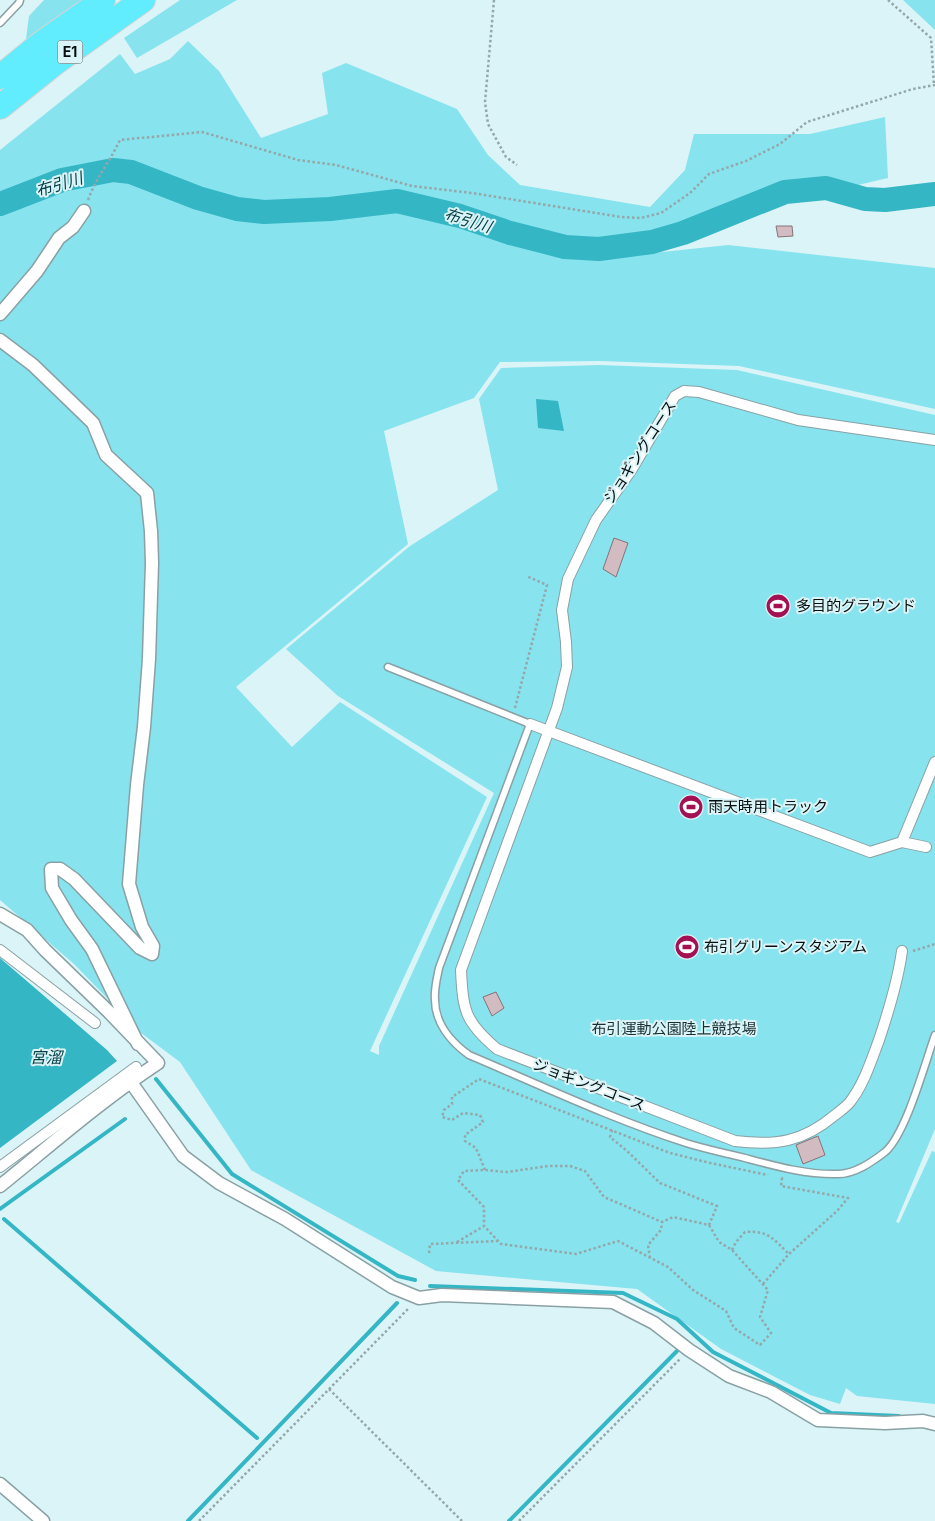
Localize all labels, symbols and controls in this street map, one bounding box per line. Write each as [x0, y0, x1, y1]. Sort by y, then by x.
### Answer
road number: E1 [58, 41, 82, 64]
water label: 布引川 [33, 167, 87, 201]
water label: 布引川 [442, 203, 496, 237]
street label: ジョギングコース [599, 397, 680, 507]
sports icon: 多目的グラウンド [765, 593, 791, 619]
place label: 多目的グラウンド [796, 596, 916, 615]
sports icon: 雨天時用トラック [678, 794, 704, 820]
place label: 雨天時用トラック [708, 797, 828, 816]
sports icon: 布引グリーンスタジアム [674, 934, 700, 960]
place label: 布引グリーンスタジアム [704, 937, 867, 956]
park label: 布引運動公園陸上競技場 [591, 1019, 757, 1038]
water label: 宮溜 [30, 1047, 65, 1067]
street label: ジョギングコース [530, 1054, 648, 1115]

